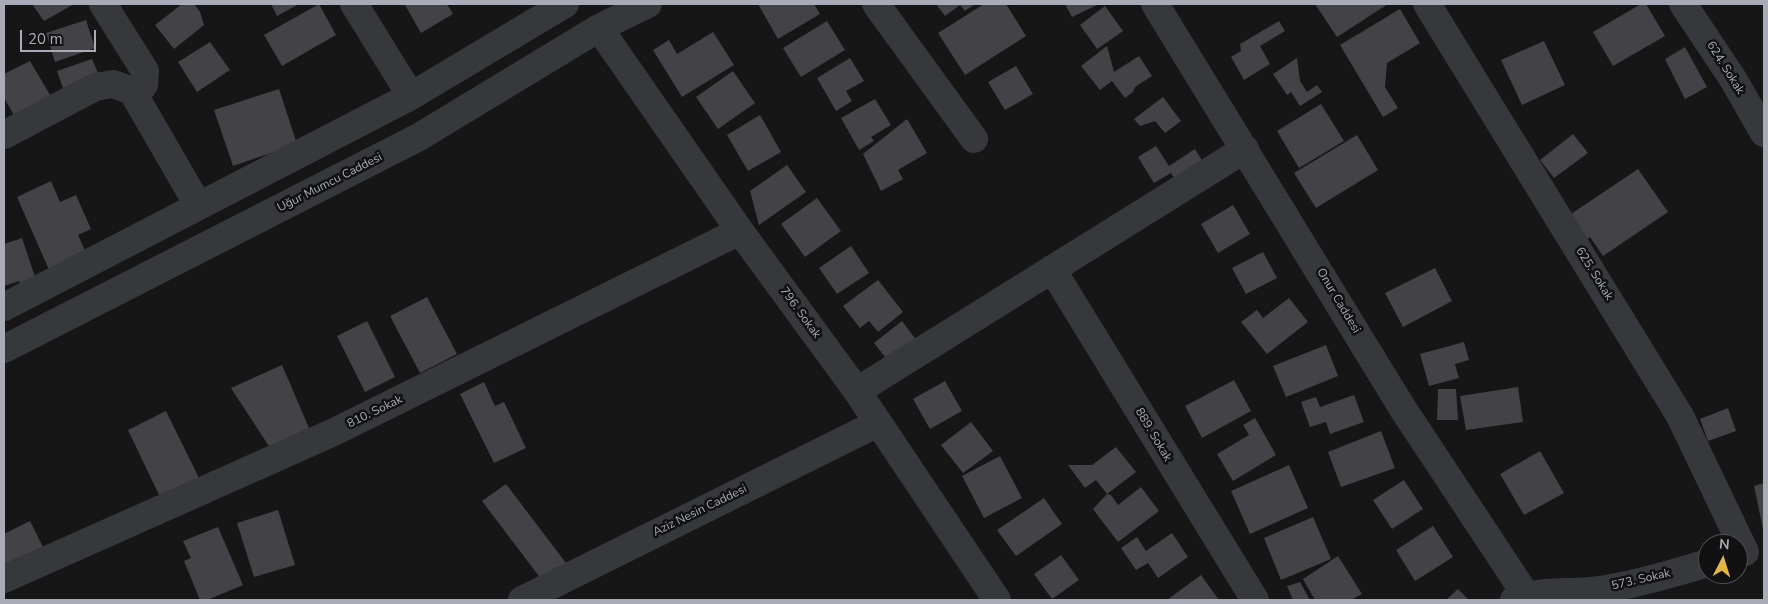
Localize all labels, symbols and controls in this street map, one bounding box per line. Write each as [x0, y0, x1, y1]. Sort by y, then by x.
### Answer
scale bar [22, 20, 99, 52]
text: 20 m [28, 29, 63, 49]
street label: 624. Sokak [1703, 39, 1747, 97]
street label: Uğur Mumcu Caddesi [275, 150, 385, 216]
street label: 625. Sokak [1572, 245, 1616, 303]
street label: Onur Caddesi [1313, 266, 1363, 336]
street label: 796. Sokak [777, 285, 823, 341]
street label: 810. Sokak [345, 392, 405, 432]
street label: 889. Sokak [1131, 406, 1175, 464]
street label: Aziz Nesin Caddesi [651, 482, 749, 540]
north arrow [1698, 534, 1748, 584]
text: N [1718, 535, 1730, 554]
street label: 573. Sokak [1610, 566, 1672, 594]

